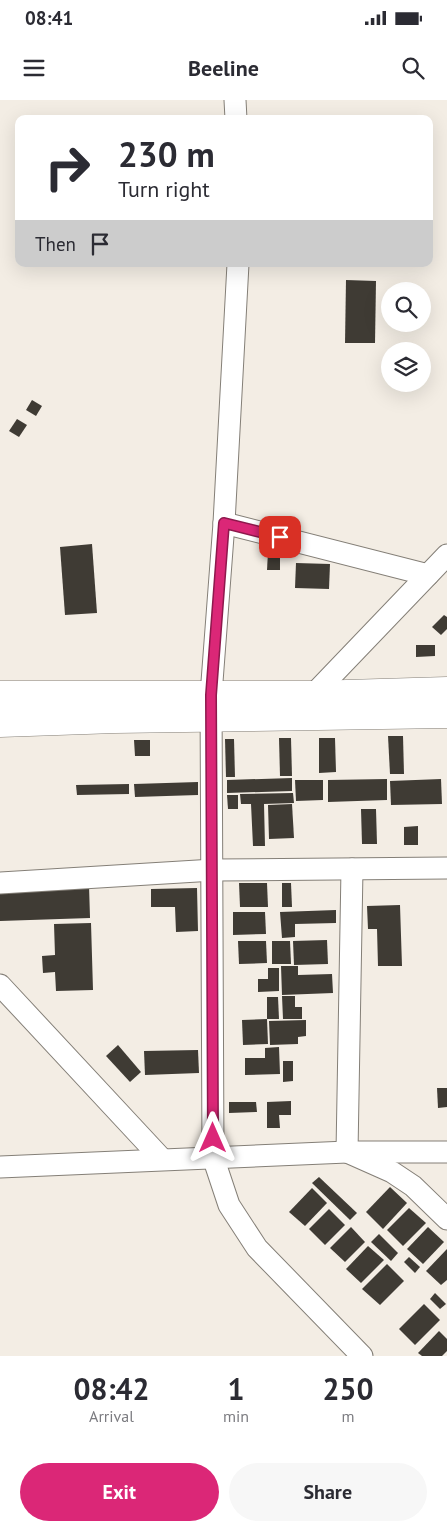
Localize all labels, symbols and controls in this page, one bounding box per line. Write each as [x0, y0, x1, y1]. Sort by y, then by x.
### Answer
text: 08:41 [25, 6, 73, 30]
icon: menu [20, 54, 48, 82]
text: Beeline [188, 54, 259, 82]
icon: search [399, 54, 427, 82]
text: 230 m [118, 131, 215, 177]
icon: right [35, 135, 100, 200]
text: Turn right [118, 175, 210, 203]
icon: arrive [86, 230, 114, 258]
text: Then [35, 232, 76, 256]
map controls [381, 282, 431, 392]
button: search [381, 282, 431, 332]
button: layers [381, 342, 431, 392]
pin [259, 516, 301, 558]
icon: arrive [266, 523, 294, 551]
position arrow [186, 1111, 238, 1163]
text: 08:42 [73, 1369, 150, 1408]
text: 1 [228, 1369, 245, 1408]
text: 250 [322, 1369, 374, 1408]
text: Arrival [89, 1406, 134, 1426]
text: min [223, 1406, 249, 1426]
text: m [342, 1406, 355, 1426]
button: Exit [20, 1463, 219, 1521]
button: Share [229, 1463, 427, 1521]

